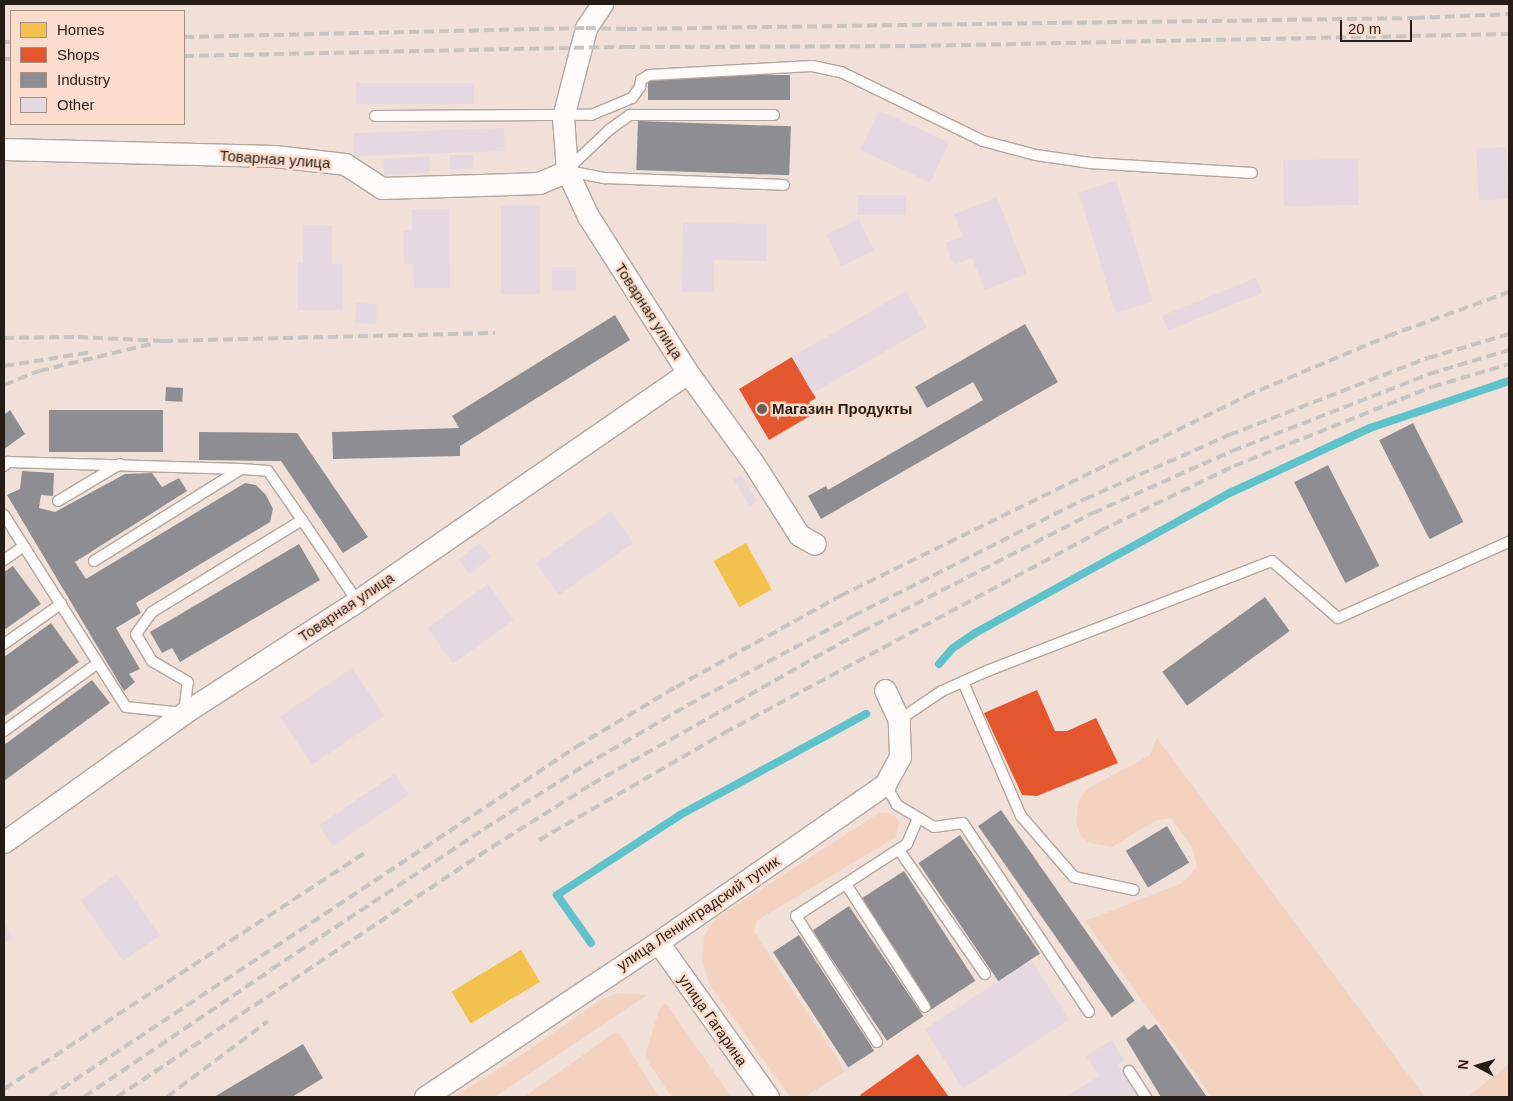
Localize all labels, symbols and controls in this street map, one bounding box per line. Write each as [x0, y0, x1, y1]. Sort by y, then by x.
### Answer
legend [10, 10, 185, 125]
scale bar [1343, 10, 1416, 42]
text: 20 m [1348, 20, 1381, 37]
text: Homes [57, 21, 105, 38]
text: Shops [57, 46, 100, 63]
text: Industry [57, 71, 110, 88]
text: Other [57, 96, 95, 113]
street label: Товарная улица [219, 146, 331, 172]
street label: Товарная улица [611, 260, 687, 362]
place label: Магазин Продукты [772, 400, 912, 418]
marker: Магазин Продукты [756, 403, 768, 415]
street label: Товарная улица [295, 569, 397, 645]
street label: улица Ленинградский тупик [613, 852, 783, 974]
street label: улица Гагарина [675, 971, 751, 1069]
north arrow [1453, 1041, 1503, 1091]
text: N [1455, 1059, 1472, 1070]

